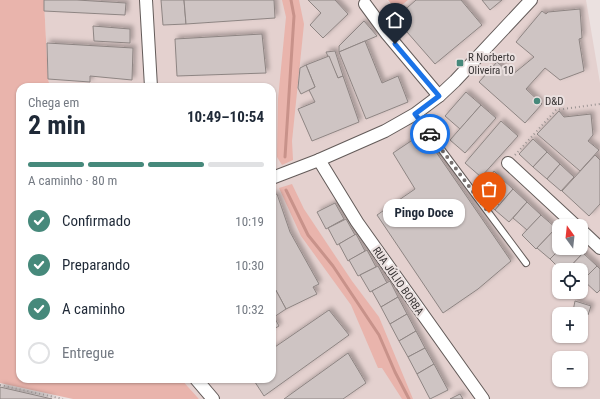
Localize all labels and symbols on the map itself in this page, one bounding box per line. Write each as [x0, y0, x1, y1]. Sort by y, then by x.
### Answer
pin [378, 3, 412, 44]
place label: R Norberto Oliveira 10 [468, 51, 515, 77]
marker: R Norberto Oliveira 10 [455, 58, 465, 68]
place label: D&D [545, 95, 564, 108]
marker: D&D [532, 96, 542, 106]
courier [410, 114, 450, 154]
pin [472, 172, 506, 213]
callout: Pingo Doce [383, 199, 465, 227]
north arrow [552, 219, 588, 255]
street label: RUA JÚLIO BORBA [370, 244, 427, 318]

